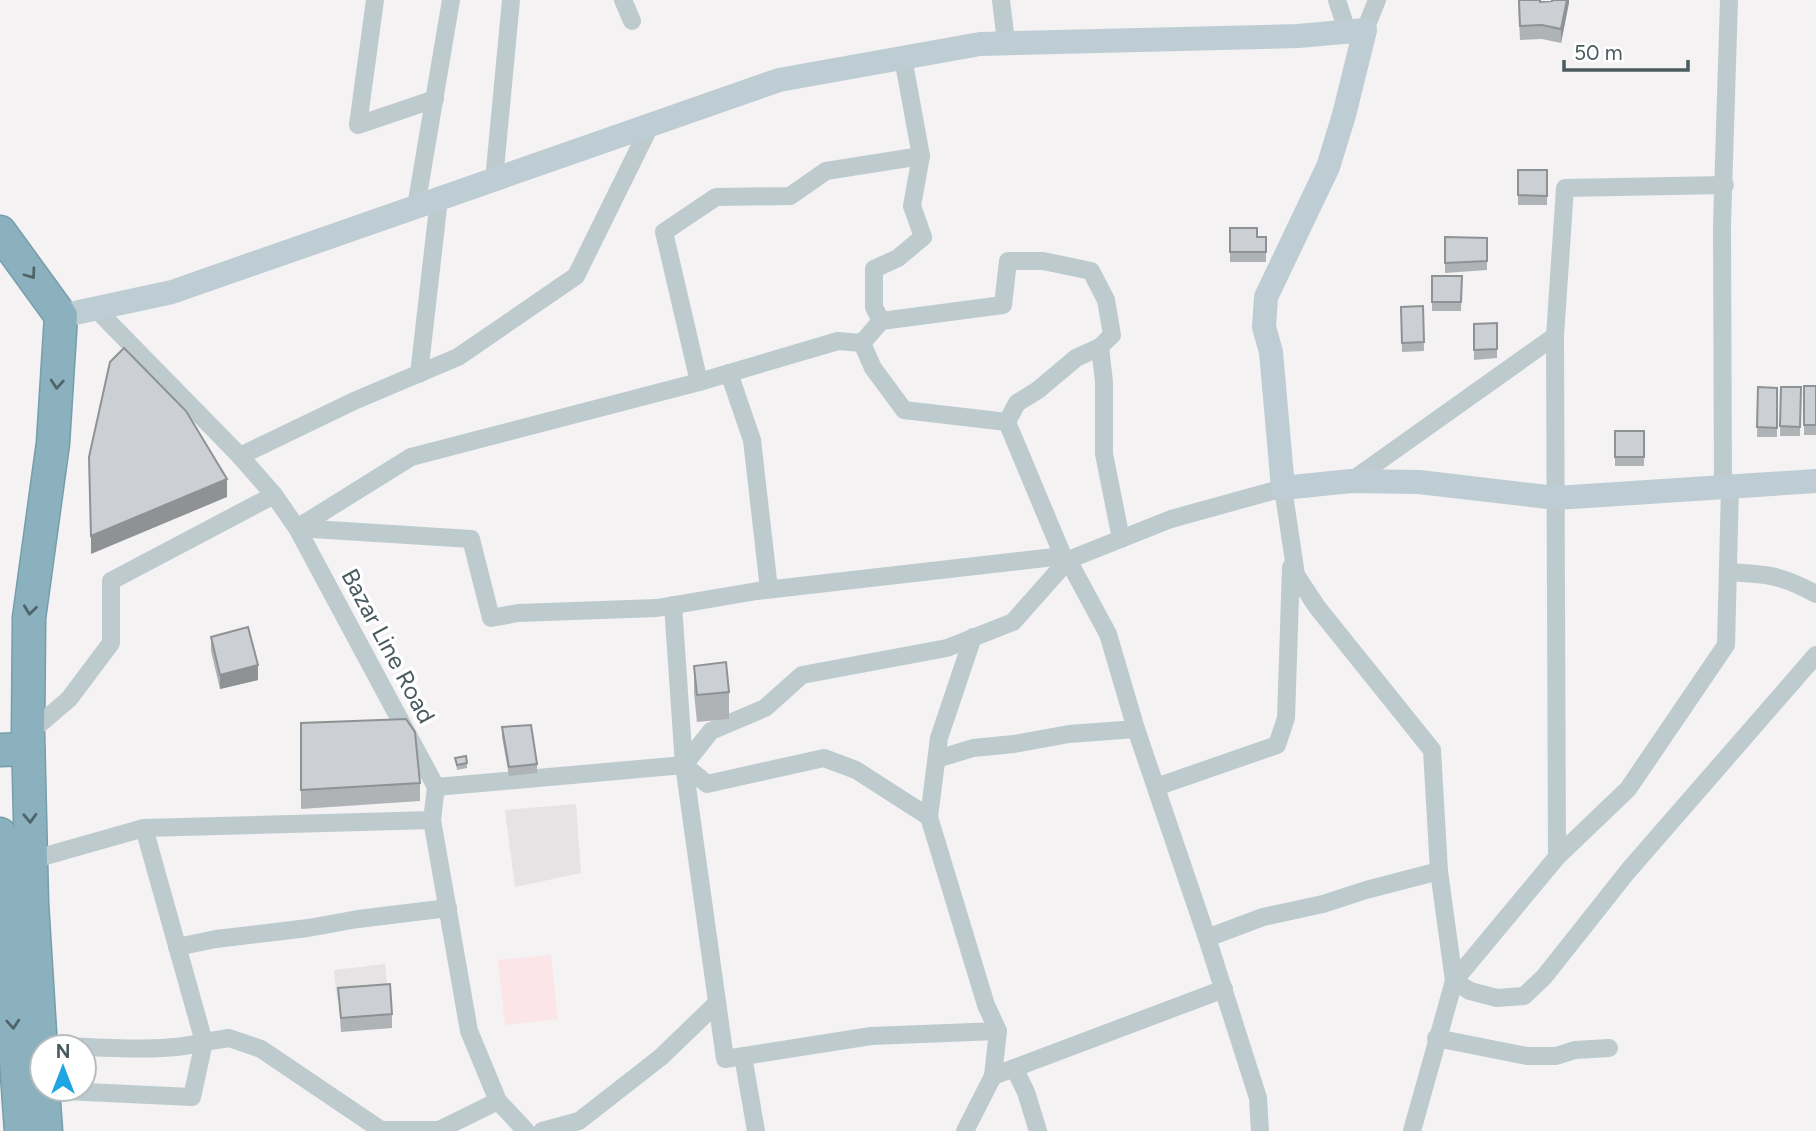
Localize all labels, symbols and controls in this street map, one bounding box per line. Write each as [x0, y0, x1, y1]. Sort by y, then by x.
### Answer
scale bar [1564, 28, 1688, 72]
text: 50 m [1574, 40, 1623, 65]
one-way arrow [22, 266, 35, 279]
one-way arrow [50, 379, 65, 390]
street label: Bazar Line Road [336, 564, 441, 728]
one-way arrow [23, 604, 38, 616]
one-way arrow [22, 813, 38, 823]
one-way arrow [6, 1019, 21, 1030]
north arrow [28, 1033, 98, 1103]
text: N [56, 1040, 70, 1063]

